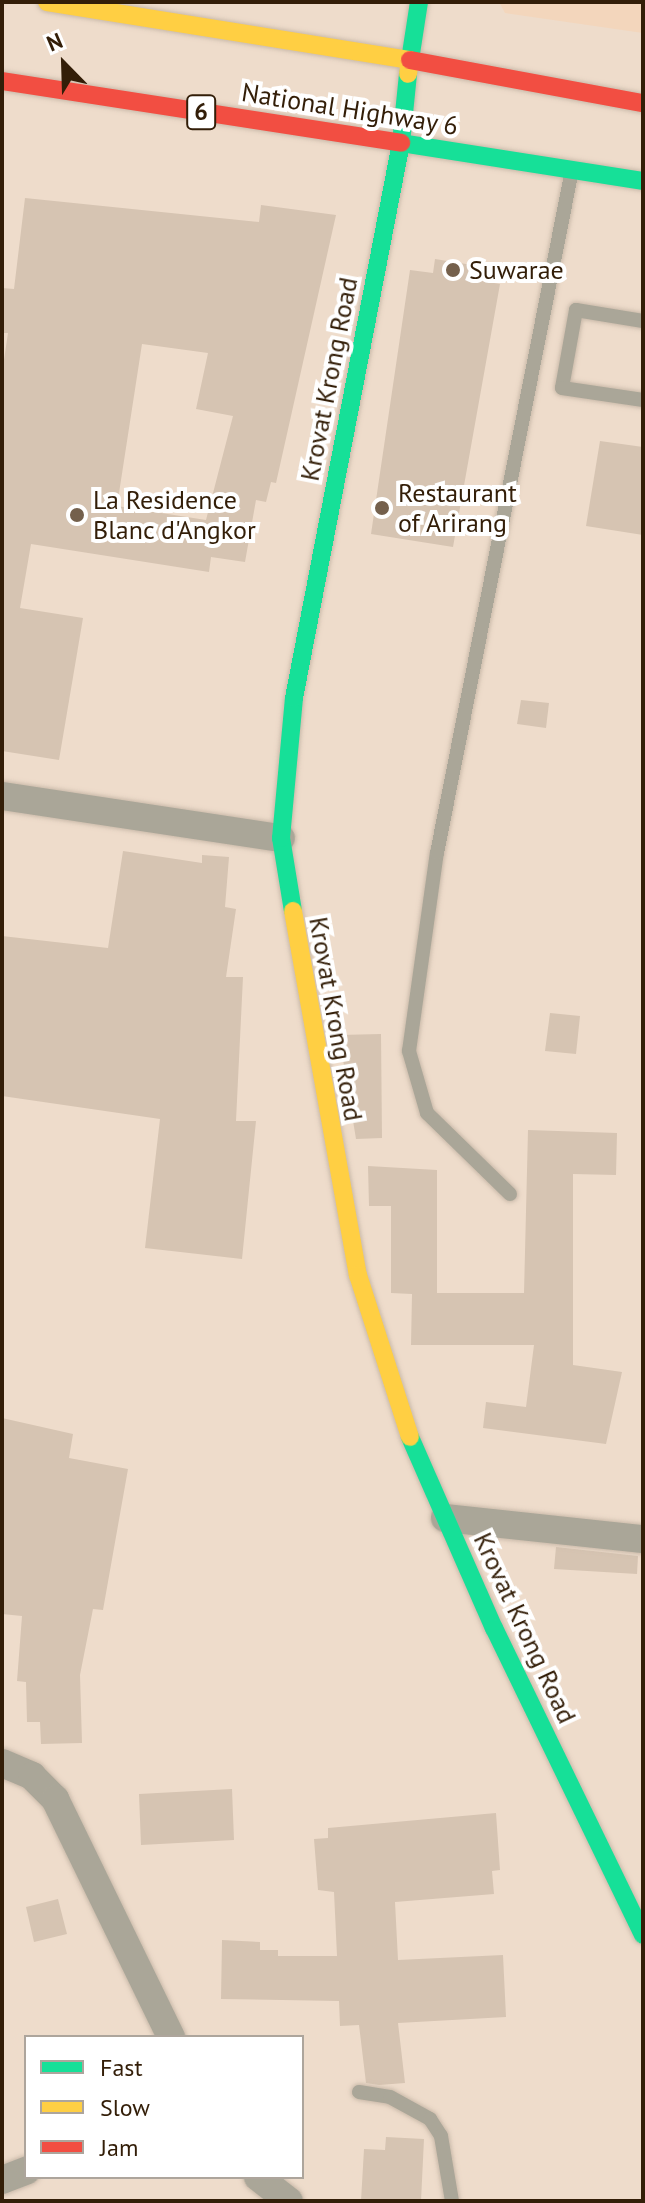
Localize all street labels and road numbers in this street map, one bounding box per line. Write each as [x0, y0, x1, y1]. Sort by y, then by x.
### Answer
street label: National Highway 6 [239, 76, 461, 142]
road number: 6 [185, 92, 217, 132]
street label: Krovat Krong Road [294, 274, 364, 484]
street label: Krovat Krong Road [303, 914, 369, 1124]
street label: Krovat Krong Road [467, 1528, 583, 1728]

